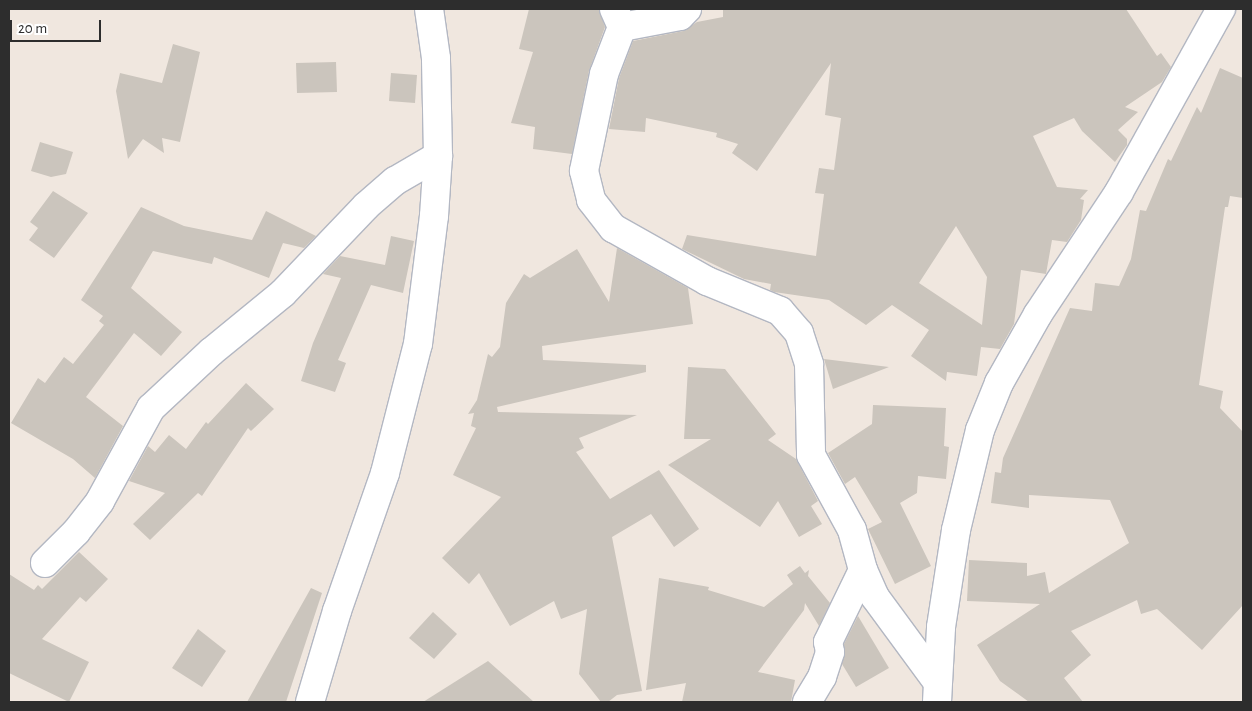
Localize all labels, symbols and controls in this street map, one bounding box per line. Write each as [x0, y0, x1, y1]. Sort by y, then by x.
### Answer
scale bar [12, 10, 104, 42]
text: 20 m [18, 21, 47, 36]

